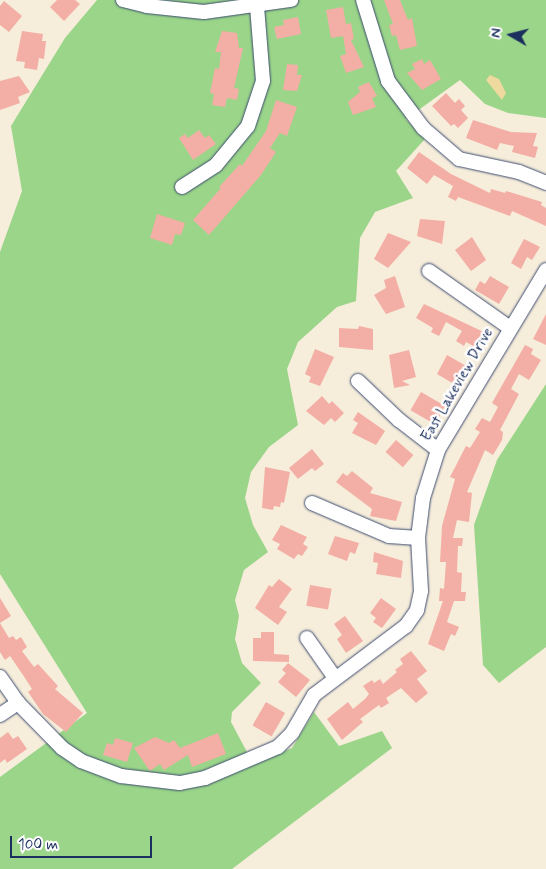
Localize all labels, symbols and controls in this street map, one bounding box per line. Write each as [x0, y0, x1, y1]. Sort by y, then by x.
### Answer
north arrow [486, 10, 536, 60]
text: N [487, 27, 506, 39]
street label: East Lakeview Drive [418, 325, 498, 445]
scale bar [12, 826, 155, 858]
text: 100 m [18, 835, 58, 855]

